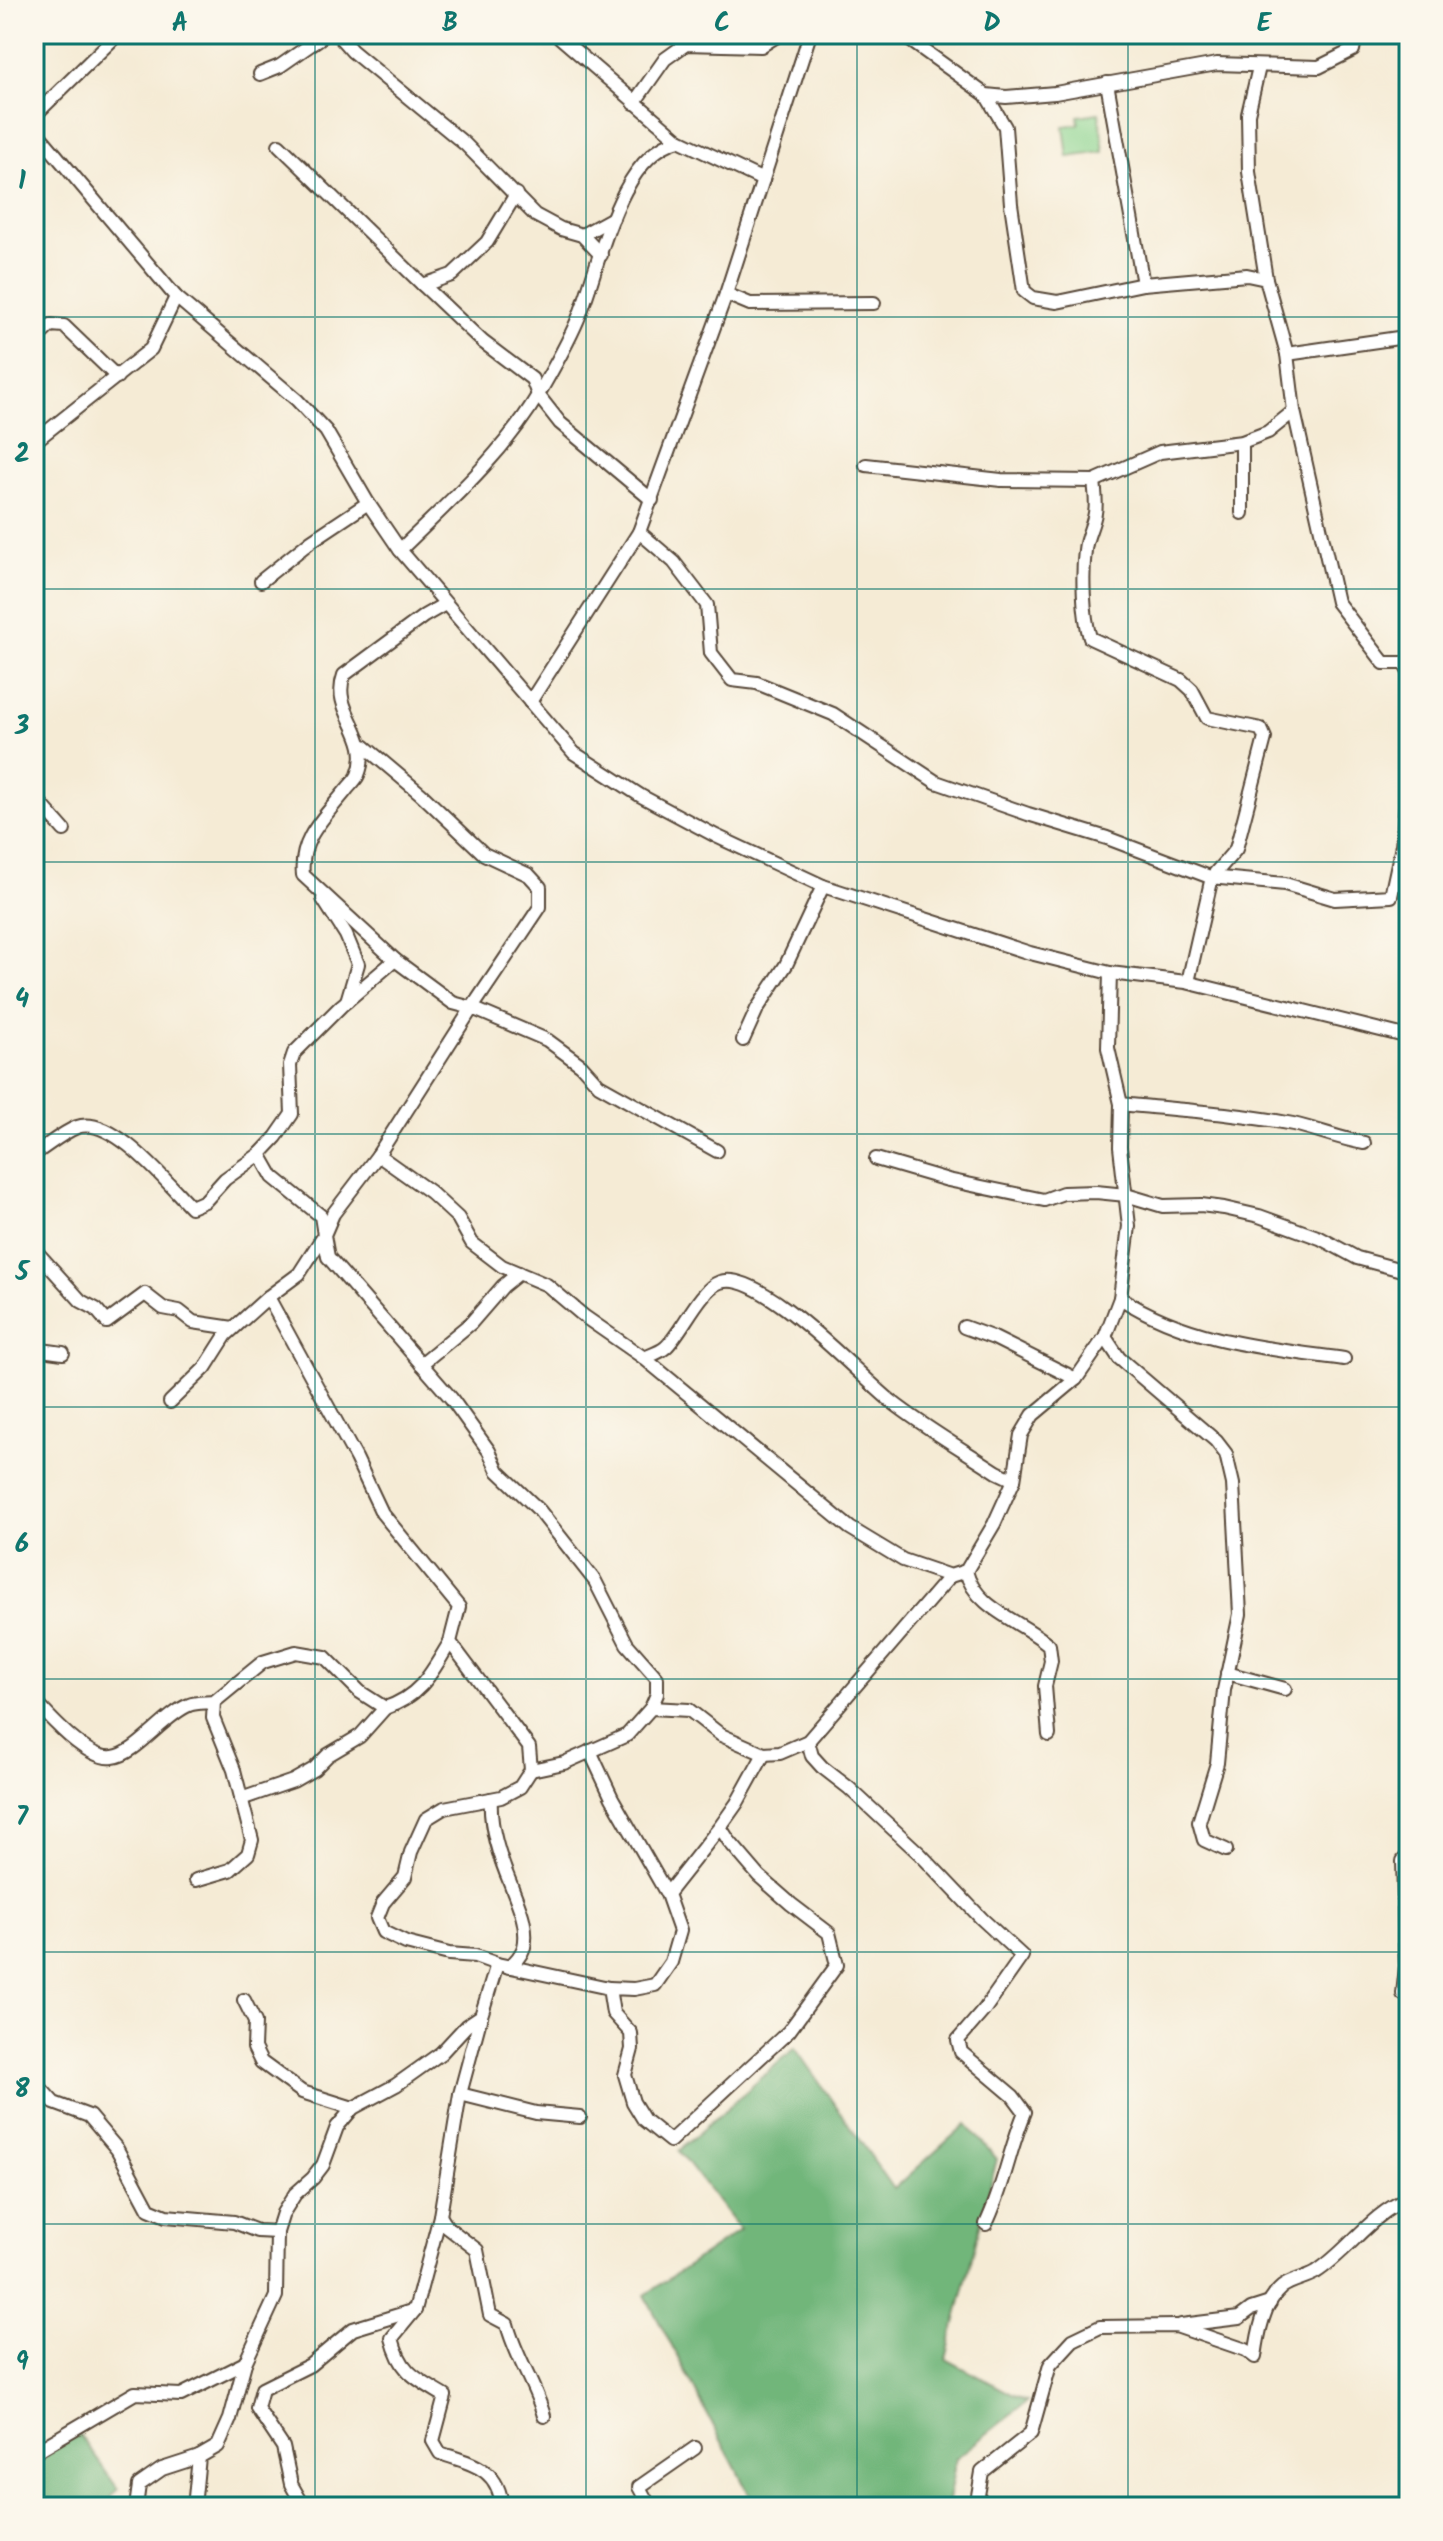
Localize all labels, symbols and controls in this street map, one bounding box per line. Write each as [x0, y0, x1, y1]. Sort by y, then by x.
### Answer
text: A [172, 3, 188, 45]
text: B [442, 3, 458, 45]
text: C [714, 3, 730, 45]
text: D [983, 3, 1001, 45]
text: E [1257, 3, 1273, 45]
text: 1 [18, 161, 26, 203]
text: 2 [14, 434, 30, 476]
text: 3 [14, 706, 29, 748]
text: 4 [15, 979, 29, 1021]
text: 5 [14, 1252, 30, 1294]
text: 6 [15, 1524, 29, 1566]
text: 7 [16, 1797, 29, 1839]
text: 8 [14, 2069, 30, 2111]
text: 9 [15, 2342, 29, 2384]

